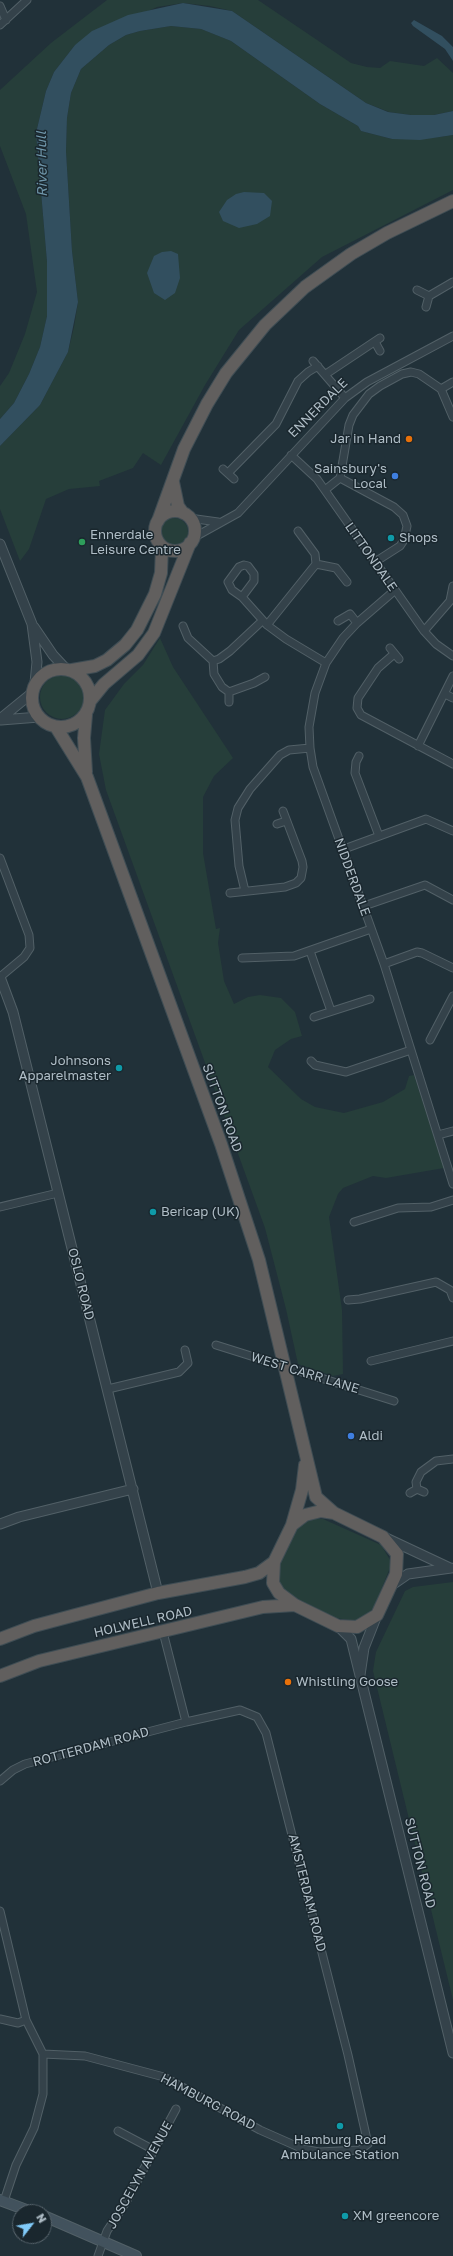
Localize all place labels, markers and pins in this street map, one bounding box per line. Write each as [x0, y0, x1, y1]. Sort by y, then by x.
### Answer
place label: Jar in Hand [330, 431, 401, 447]
marker: Jar in Hand [404, 434, 414, 444]
place label: Sainsbury's Local [314, 461, 387, 492]
marker: Sainsbury's Local [390, 471, 400, 481]
place label: Ennerdale Leisure Centre [90, 527, 181, 558]
place label: Shops [399, 530, 438, 546]
marker: Shops [386, 533, 396, 543]
marker: Ennerdale Leisure Centre [77, 537, 87, 547]
place label: Johnsons Apparelmaster [19, 1053, 111, 1084]
marker: Johnsons Apparelmaster [114, 1063, 124, 1073]
place label: Bericap (UK) [161, 1204, 240, 1220]
marker: Bericap (UK) [148, 1207, 158, 1217]
place label: Aldi [359, 1428, 383, 1444]
marker: Aldi [346, 1431, 356, 1441]
place label: Whistling Goose [296, 1674, 398, 1690]
marker: Whistling Goose [283, 1677, 293, 1687]
marker: Hamburg Road Ambulance Station [335, 2121, 345, 2131]
place label: Hamburg Road Ambulance Station [281, 2132, 399, 2163]
place label: XM greencore [353, 2208, 439, 2224]
marker: XM greencore [340, 2211, 350, 2221]

